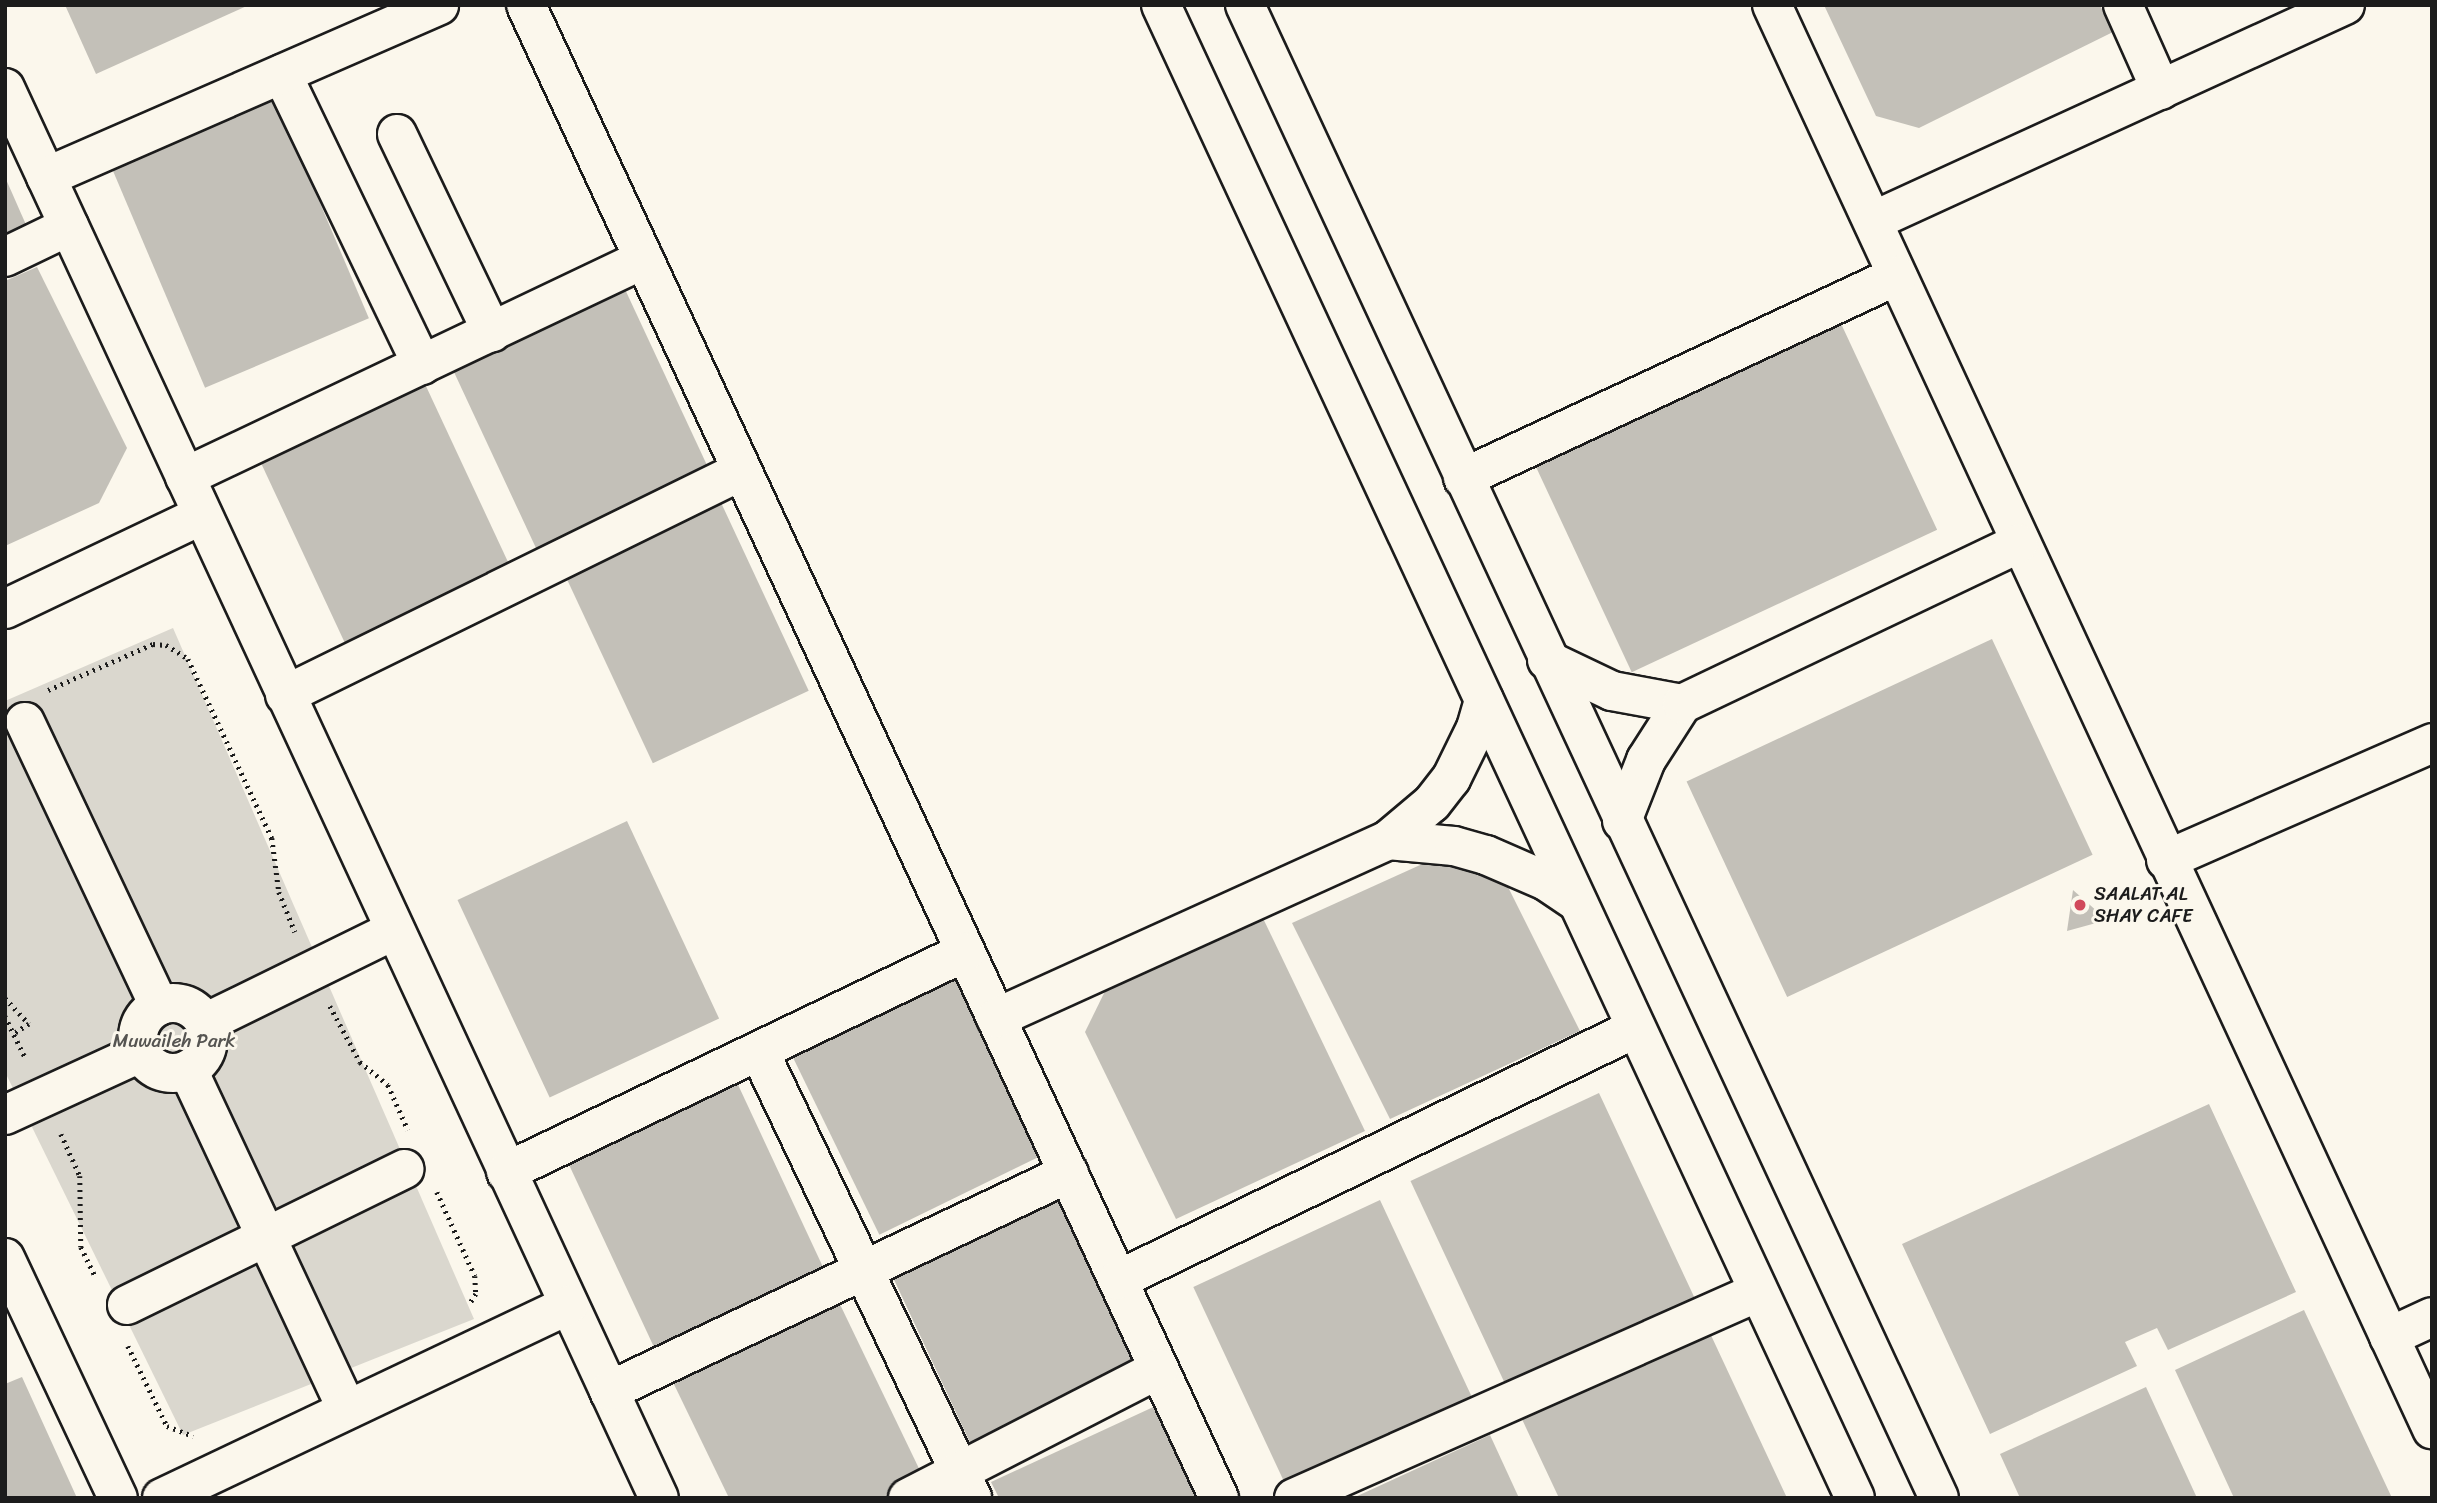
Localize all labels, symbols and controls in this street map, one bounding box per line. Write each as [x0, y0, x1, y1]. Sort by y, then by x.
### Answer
place label: SAALAT AL SHAY CAFE [2094, 883, 2193, 927]
marker: SAALAT AL SHAY CAFE [2072, 897, 2088, 913]
park label: Muwaileh Park [113, 1030, 235, 1052]

